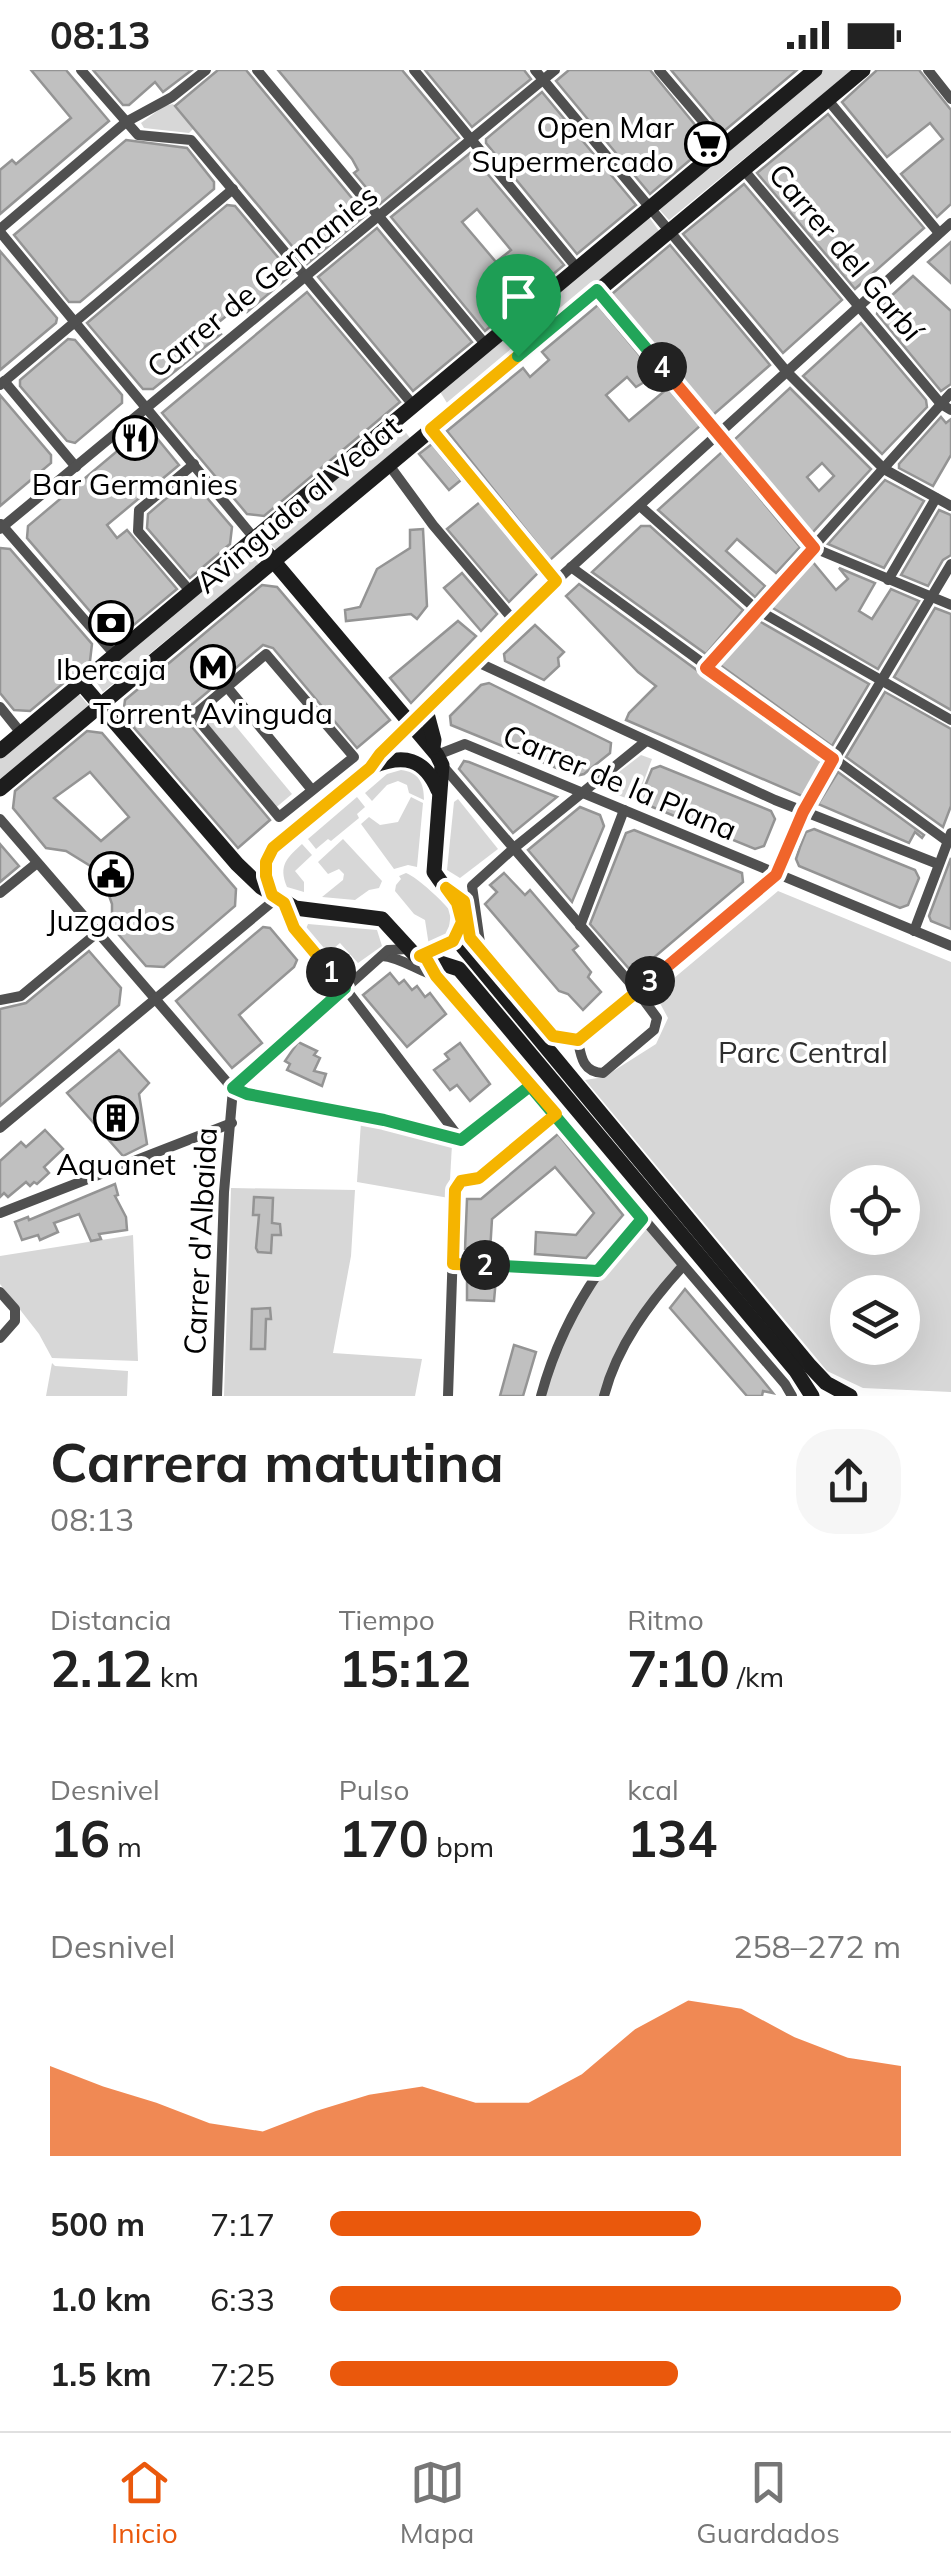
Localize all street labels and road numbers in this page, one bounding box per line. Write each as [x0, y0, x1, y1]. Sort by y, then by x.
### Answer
street label: Carrer del Garbí [761, 156, 932, 350]
street label: Carrer de Germanies [139, 176, 385, 386]
street label: Avinguda al Vedat [188, 407, 408, 601]
street label: Carrer de la Plana [497, 716, 743, 848]
street label: Carrer d'Albaida [175, 1126, 225, 1356]

